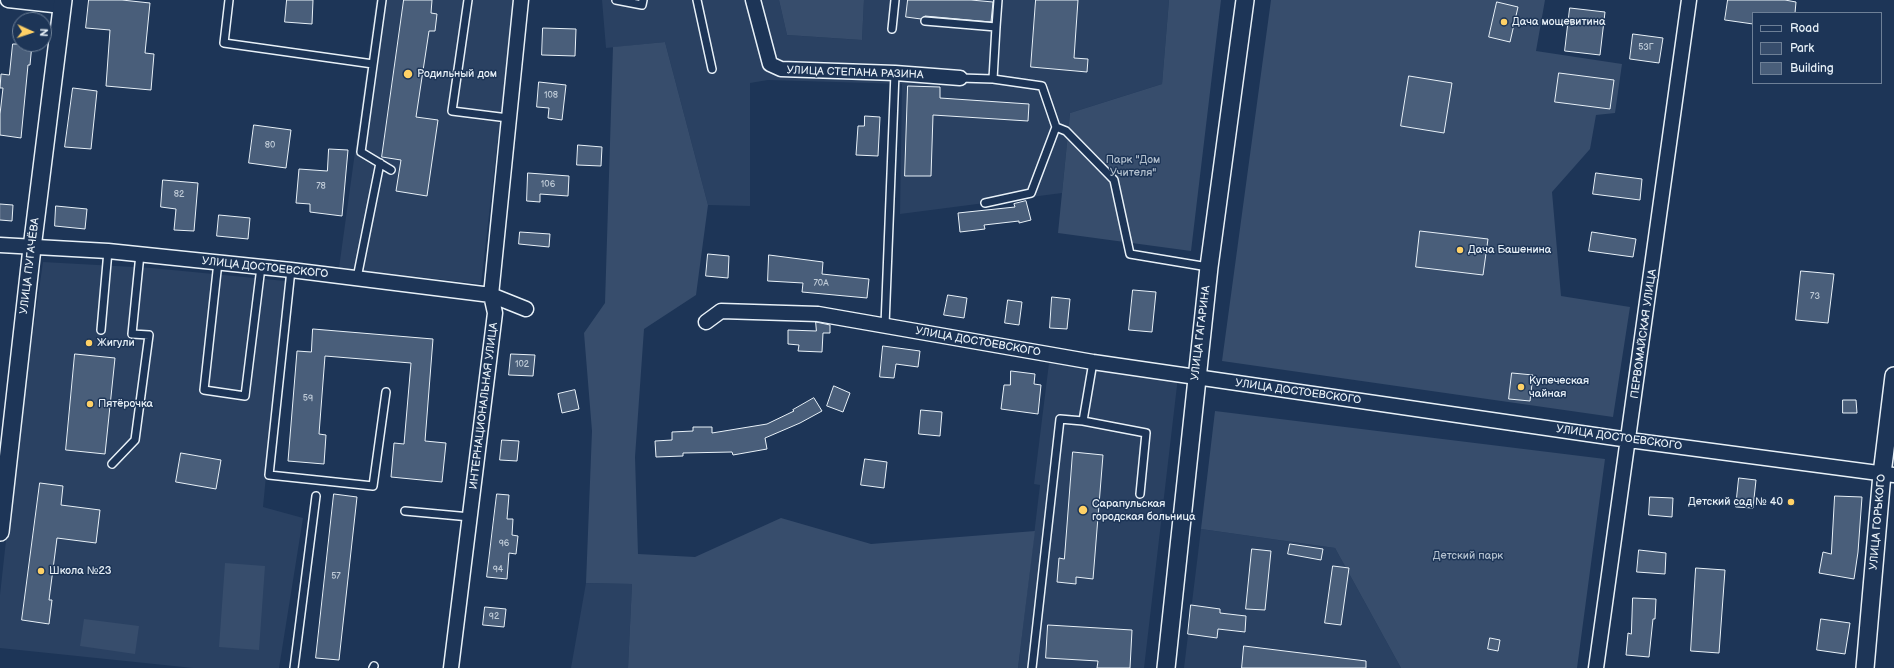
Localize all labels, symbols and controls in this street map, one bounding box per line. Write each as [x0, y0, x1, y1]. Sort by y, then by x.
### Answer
north arrow [12, 12, 52, 52]
legend [1752, 12, 1882, 84]
place label: Дача мощевитина [1512, 15, 1605, 29]
marker: Дача мощевитина [1499, 17, 1509, 27]
text: Road [1790, 21, 1819, 36]
text: N [37, 28, 50, 37]
text: Park [1790, 41, 1814, 56]
house number: 53Г [1638, 43, 1654, 53]
text: Building [1790, 61, 1834, 76]
street label: УЛИЦА СТЕПАНА РАЗИНА [786, 64, 924, 82]
place label: Родильный дом [417, 67, 497, 81]
marker: Родильный дом [402, 68, 414, 80]
house number: 108 [544, 91, 558, 101]
house number: 80 [265, 141, 275, 151]
park label: Парк "Дом Учителя" [1106, 153, 1160, 179]
house number: 106 [541, 180, 555, 190]
house number: 78 [316, 182, 326, 192]
house number: 82 [174, 190, 184, 200]
street label: УЛИЦА ПУГАЧЁВА [18, 217, 42, 315]
place label: Дача Башенина [1468, 243, 1551, 257]
marker: Дача Башенина [1455, 245, 1465, 255]
street label: УЛИЦА ДОСТОЕВСКОГО [201, 255, 329, 281]
street label: ПЕРВОМАЙСКАЯ УЛИЦА [1628, 268, 1660, 400]
house number: 70А [813, 279, 829, 289]
street label: УЛИЦА ГАГАРИНА [1189, 285, 1213, 381]
house number: 73 [1810, 292, 1820, 302]
street label: ИНТЕРНАЦИОНАЛЬНАЯ УЛИЦА [467, 322, 501, 490]
street label: УЛИЦА ДОСТОЕВСКОГО [914, 324, 1042, 360]
place label: Жигули [97, 336, 135, 350]
marker: Жигули [84, 338, 94, 348]
house number: 102 [515, 360, 529, 370]
place label: Купеческая чайная [1529, 374, 1589, 400]
street label: УЛИЦА ДОСТОЕВСКОГО [1234, 377, 1362, 407]
marker: Купеческая чайная [1516, 382, 1526, 392]
house number: 59 [303, 394, 313, 404]
place label: Пятёрочка [98, 397, 153, 411]
marker: Пятёрочка [85, 399, 95, 409]
street label: УЛИЦА ДОСТОЕВСКОГО [1555, 423, 1683, 453]
street label: УЛИЦА ГОРЬКОГО [1867, 474, 1889, 570]
place label: Детский сад № 40 [1688, 495, 1783, 509]
place label: Сарапульская городская больница [1092, 497, 1195, 523]
marker: Детский сад № 40 [1786, 497, 1796, 507]
marker: Сарапульская городская больница [1077, 504, 1089, 516]
house number: 96 [499, 539, 509, 549]
park label: Детский парк [1433, 549, 1503, 563]
place label: Школа №23 [49, 564, 111, 578]
house number: 94 [493, 565, 503, 575]
marker: Школа №23 [36, 566, 46, 576]
house number: 57 [331, 572, 341, 582]
house number: 92 [489, 612, 499, 622]

